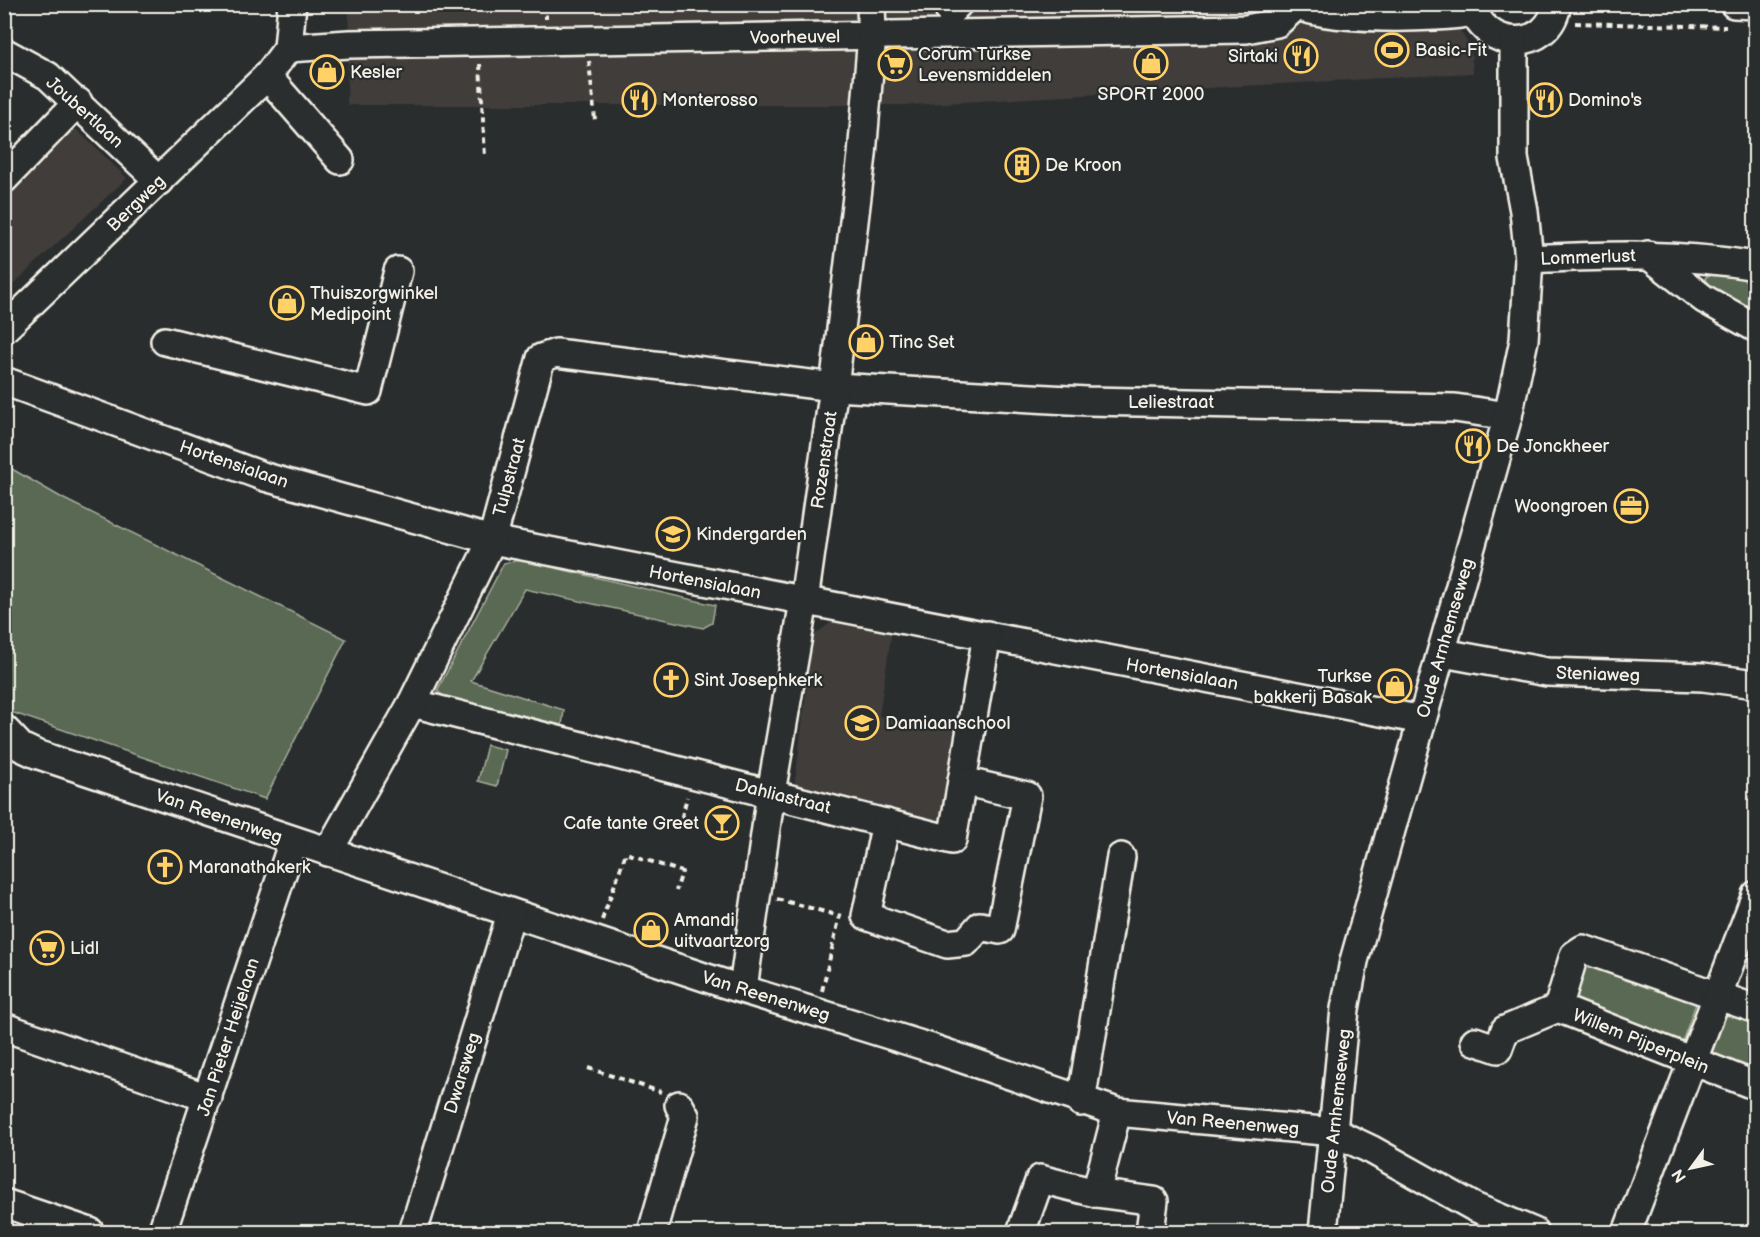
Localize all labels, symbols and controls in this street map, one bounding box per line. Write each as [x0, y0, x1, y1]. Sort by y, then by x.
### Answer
street label: Voorheuvel [750, 26, 840, 49]
sports icon: Basic-Fit [1374, 32, 1410, 68]
restaurant icon: Sirtaki [1283, 38, 1319, 74]
place label: Basic-Fit [1415, 40, 1488, 61]
place label: Corum Turkse Levensmiddelen [918, 44, 1052, 86]
shop icon: SPORT 2000 [1133, 45, 1169, 81]
supermarket icon: Corum Turkse Levensmiddelen [877, 46, 913, 82]
place label: Sirtaki [1228, 46, 1278, 67]
shop icon: Kesler [309, 54, 345, 90]
place label: Kesler [350, 62, 403, 83]
street label: Joubertlaan [42, 72, 128, 152]
restaurant icon: Monterosso [621, 82, 657, 118]
restaurant icon: Domino's [1527, 82, 1563, 118]
place label: SPORT 2000 [1098, 84, 1204, 105]
place label: Monterosso [662, 90, 758, 111]
place label: Domino's [1568, 90, 1642, 111]
building icon: De Kroon [1004, 147, 1040, 183]
place label: De Kroon [1045, 155, 1122, 176]
street label: Bergweg [103, 171, 170, 236]
street label: Lommerlust [1540, 245, 1637, 270]
place label: Thuiszorgwinkel Medipoint [310, 283, 438, 325]
shop icon: Thuiszorgwinkel Medipoint [269, 285, 305, 321]
shop icon: Tinc Set [848, 324, 884, 360]
place label: Tinc Set [889, 332, 955, 353]
street label: Leliestraat [1128, 392, 1214, 413]
street label: Rozenstraat [807, 409, 842, 510]
restaurant icon: De Jonckheer [1455, 428, 1491, 464]
street label: Tulpstraat [489, 435, 530, 519]
street label: Hortensialaan [177, 436, 291, 493]
place label: De Jonckheer [1496, 436, 1610, 457]
office icon: Woongroen [1613, 488, 1649, 524]
place label: Woongroen [1514, 496, 1608, 517]
school or university icon: Kindergarden [655, 516, 691, 552]
place label: Kindergarden [696, 524, 807, 545]
street label: Oude Arnhemseweg [1413, 556, 1478, 721]
street label: Hortensialaan [647, 561, 763, 604]
street label: Hortensialaan [1124, 654, 1240, 695]
church icon: Sint Josephkerk [653, 662, 689, 698]
street label: Steniaweg [1556, 663, 1640, 686]
place label: Turkse bakkerij Basak [1253, 666, 1372, 708]
shop icon: Turkse bakkerij Basak [1377, 668, 1413, 704]
place label: Sint Josephkerk [694, 670, 823, 691]
school or university icon: Damiaanschool [844, 705, 880, 741]
place label: Damiaanschool [885, 713, 1011, 734]
street label: Dahliastraat [733, 774, 833, 819]
street label: Van Reenenweg [153, 785, 285, 848]
bar icon: Cafe tante Greet [704, 805, 740, 841]
place label: Cafe tante Greet [563, 813, 699, 834]
church icon: Maranathakerk [147, 849, 183, 885]
place label: Maranathakerk [188, 857, 311, 878]
place label: Amandi uitvaartzorg [674, 910, 770, 952]
shop icon: Amandi uitvaartzorg [633, 912, 669, 948]
supermarket icon: Lidl [29, 930, 65, 966]
place label: Lidl [70, 938, 99, 959]
street label: Jan Pieter Heijelaan [193, 955, 264, 1119]
street label: Van Reenenweg [699, 967, 832, 1026]
street label: Willem Pijperplein [1570, 1005, 1712, 1078]
street label: Oude Arnhemseweg [1317, 1028, 1356, 1194]
street label: Dwarsweg [440, 1030, 485, 1116]
street label: Van Reenenweg [1166, 1107, 1300, 1140]
north arrow [1661, 1138, 1721, 1198]
text: N [1668, 1165, 1691, 1186]

